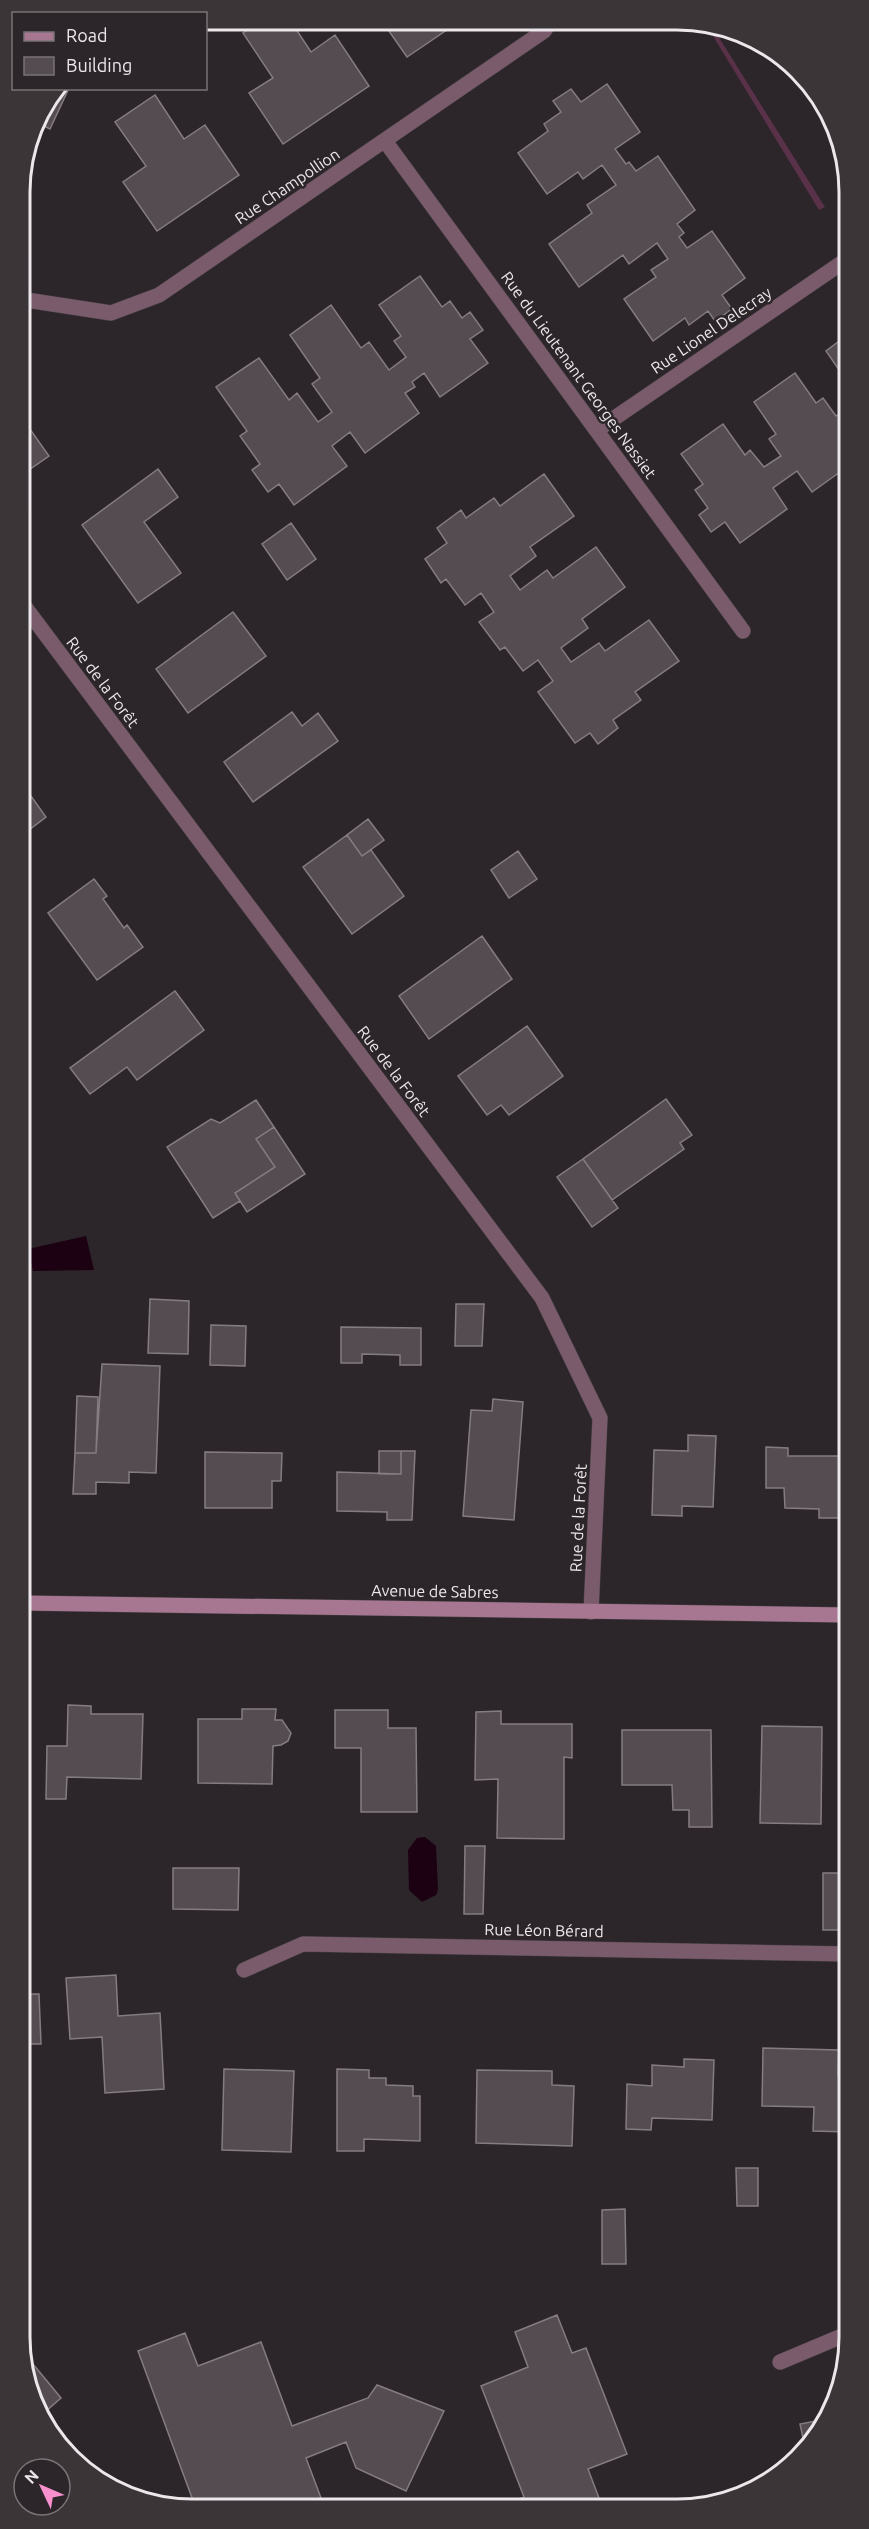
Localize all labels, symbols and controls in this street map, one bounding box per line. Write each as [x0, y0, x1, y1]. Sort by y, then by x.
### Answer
legend [12, 12, 207, 90]
text: Road [66, 25, 108, 45]
text: Building [66, 55, 132, 75]
street label: Rue Champollion [231, 144, 343, 228]
street label: Rue du Lieutenant Georges Nassiet [498, 268, 661, 483]
street label: Rue Lionel Delecray [647, 283, 775, 377]
street label: Rue de la Forêt [63, 633, 143, 731]
street label: Rue de la Forêt [354, 1022, 434, 1120]
street label: Rue de la Forêt [566, 1463, 590, 1573]
street label: Avenue de Sabres [371, 1581, 499, 1601]
street label: Rue Léon Bérard [484, 1920, 604, 1940]
north arrow [12, 2457, 72, 2517]
text: N [21, 2466, 42, 2487]

